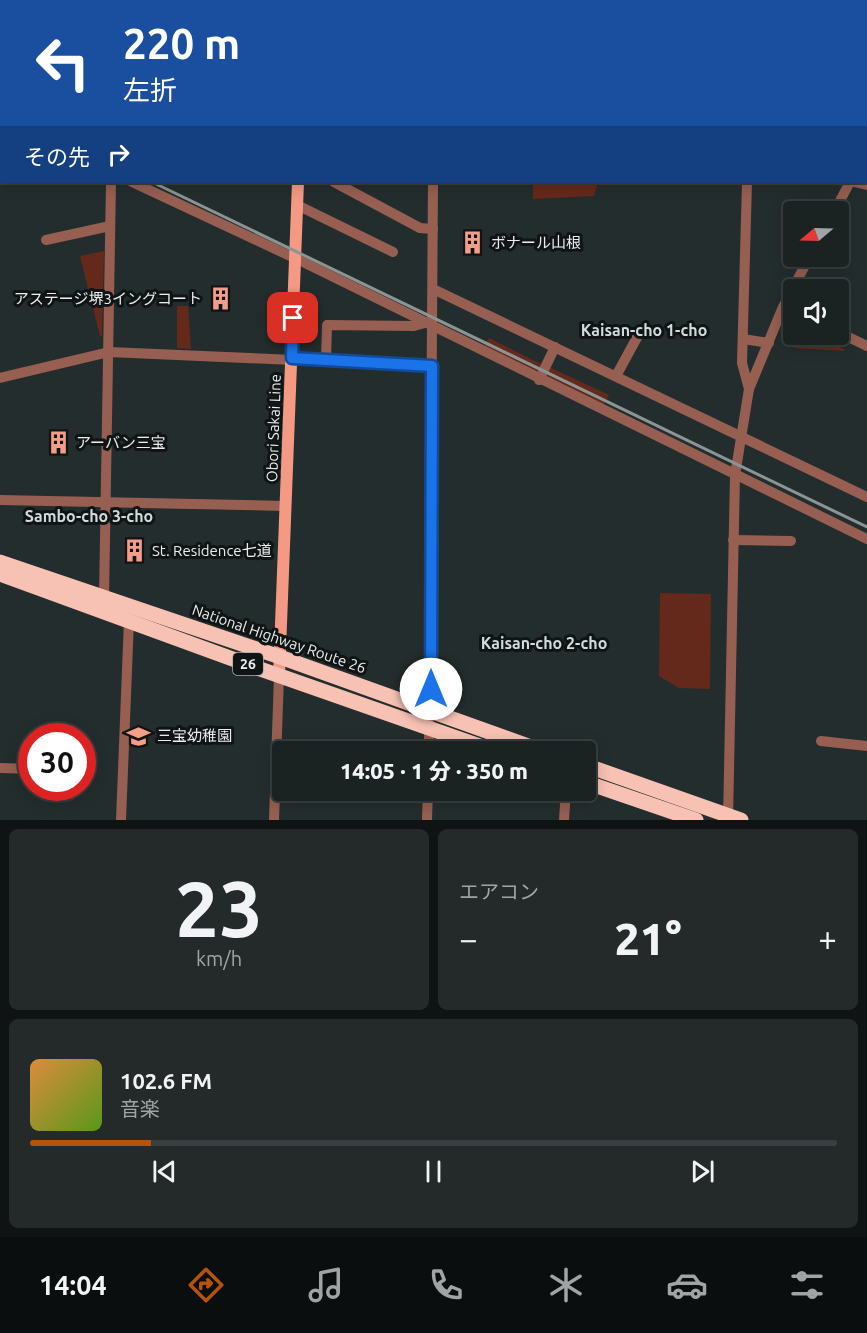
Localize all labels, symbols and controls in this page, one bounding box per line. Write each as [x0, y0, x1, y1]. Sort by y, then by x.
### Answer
text: 220 m [123, 20, 240, 67]
icon: left [24, 24, 102, 102]
text: 左折 [123, 75, 177, 105]
icon: right [102, 138, 135, 171]
text: その先 [24, 144, 90, 169]
north arrow [783, 201, 849, 267]
map controls [783, 201, 849, 345]
building icon: ボナール山根 [460, 230, 486, 256]
place label: ボナール山根 [491, 234, 581, 251]
button: sound [783, 279, 849, 345]
building icon: アステージ堺3イングコート [207, 286, 233, 312]
place label: アステージ堺3イングコート [14, 290, 202, 307]
pin [267, 292, 318, 343]
icon: arrive [276, 301, 309, 334]
district label: Kaisan-cho 1-cho [581, 321, 707, 339]
street label: Obori Sakai Line [263, 374, 284, 482]
building icon: アーバン三宝 [45, 430, 71, 456]
place label: アーバン三宝 [76, 434, 166, 451]
district label: Sambo-cho 3-cho [25, 507, 153, 525]
building icon: St. Residence七道 [121, 538, 147, 564]
place label: St. Residence七道 [152, 542, 272, 559]
street label: National Highway Route 26 [190, 601, 368, 677]
district label: Kaisan-cho 2-cho [481, 634, 607, 652]
road number: 26 [233, 653, 263, 675]
position arrow [399, 657, 463, 721]
speed limit sign: 30 [18, 723, 96, 801]
school or university icon: 三宝幼稚園 [126, 723, 152, 749]
place label: 三宝幼稚園 [157, 727, 232, 744]
text: 14:05 · 1 分 · 350 m [340, 758, 528, 783]
text: 23 [175, 864, 263, 952]
text: エアコン [459, 880, 539, 903]
text: 21° [614, 913, 682, 964]
text: − [459, 920, 478, 957]
text: + [818, 920, 837, 957]
text: km/h [196, 947, 242, 970]
text: 102.6 FM [120, 1068, 212, 1093]
text: 音楽 [120, 1097, 160, 1120]
icon: previous [148, 1155, 181, 1188]
icon: pause [417, 1155, 450, 1188]
icon: next [686, 1155, 719, 1188]
icon: directions [185, 1264, 227, 1306]
icon: music [305, 1264, 347, 1306]
icon: phone [425, 1264, 467, 1306]
icon: climate [545, 1264, 587, 1306]
icon: car [666, 1264, 708, 1306]
icon: filters [786, 1264, 828, 1306]
text: 14:04 [39, 1270, 107, 1300]

